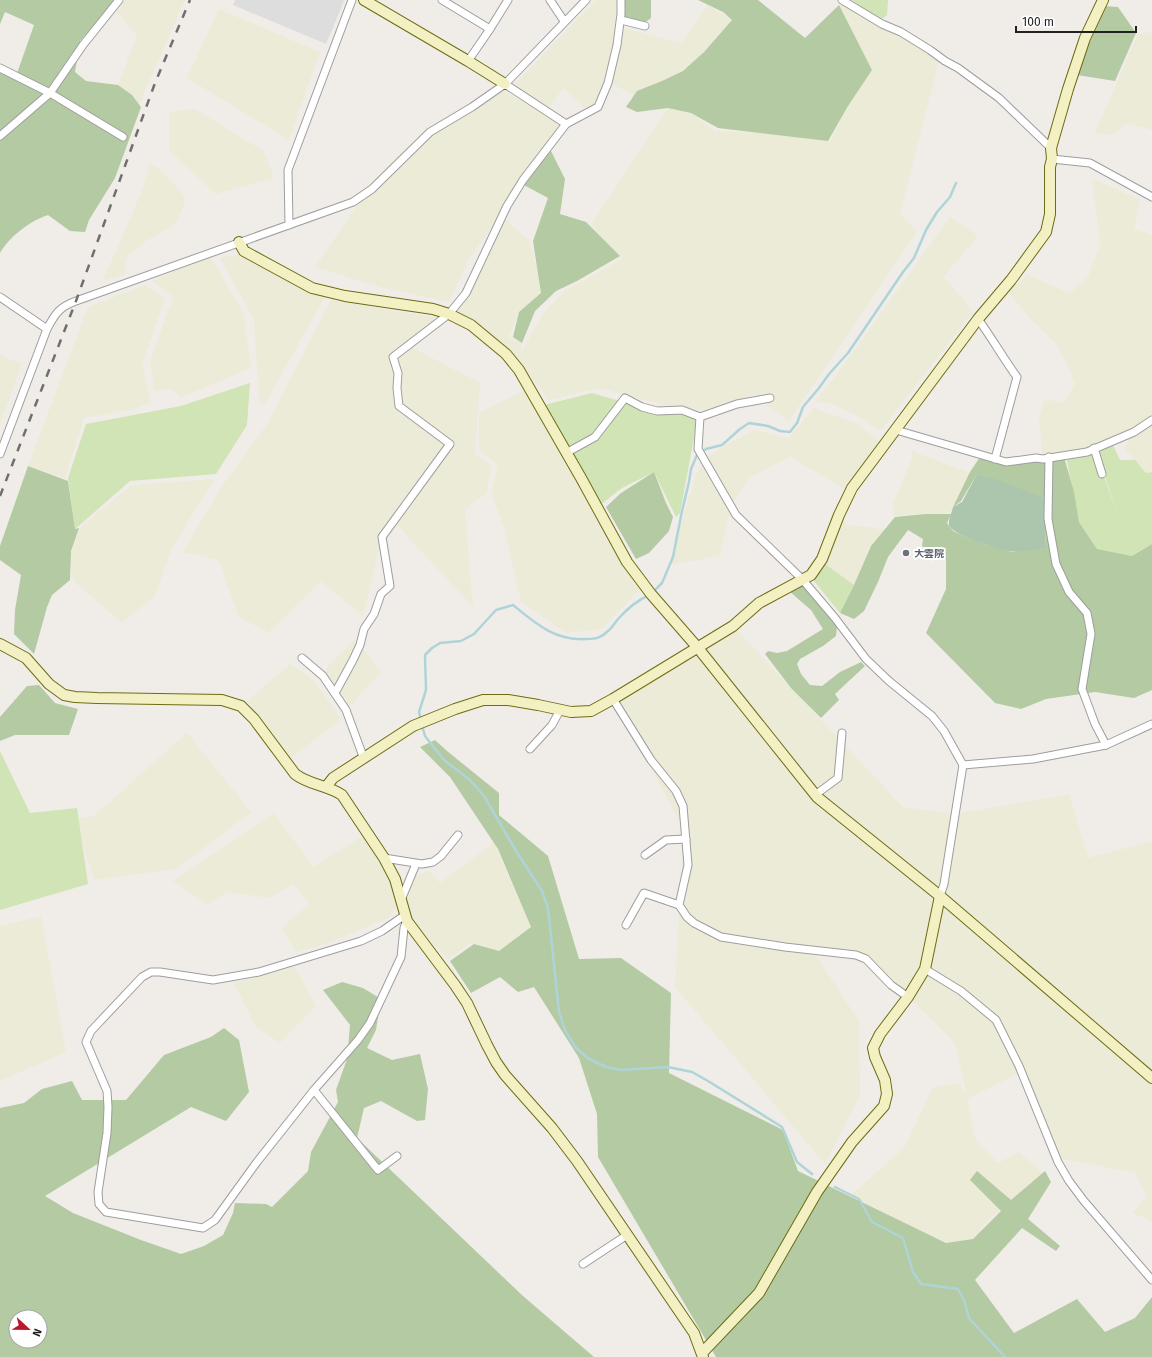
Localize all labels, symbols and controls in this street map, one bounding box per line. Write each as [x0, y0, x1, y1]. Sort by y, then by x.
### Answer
scale bar [1016, 8, 1136, 34]
text: 100 m [1022, 15, 1054, 29]
marker: 大雲院 [901, 548, 911, 558]
place label: 大雲院 [914, 548, 944, 560]
north arrow [8, 1309, 48, 1349]
text: N [29, 1327, 44, 1338]

